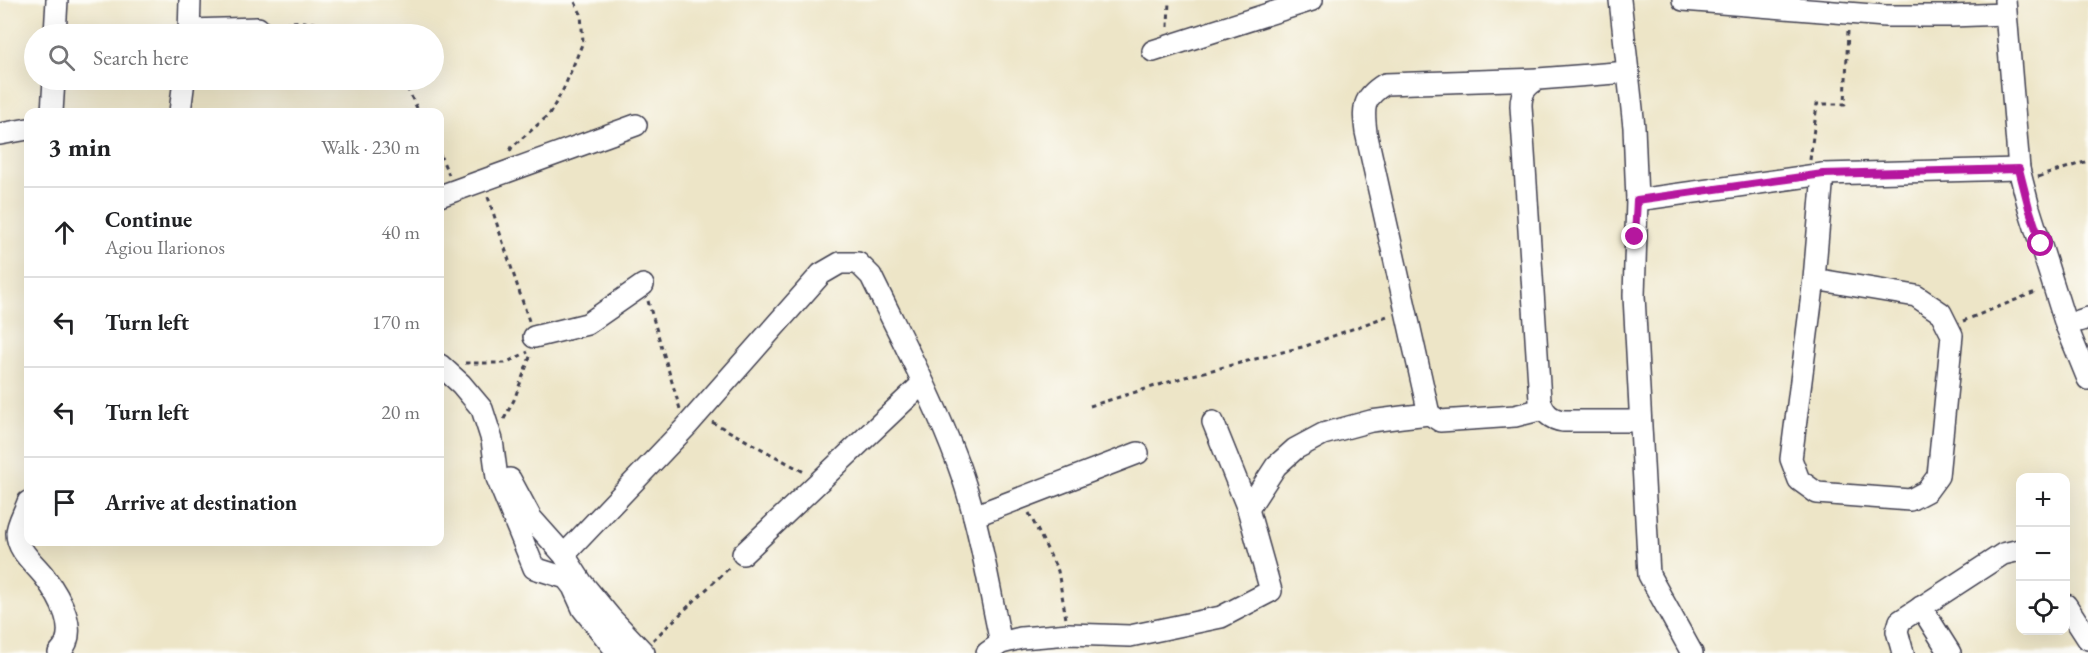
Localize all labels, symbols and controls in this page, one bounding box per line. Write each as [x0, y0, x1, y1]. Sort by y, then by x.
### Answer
search box [24, 24, 444, 90]
icon: search [45, 41, 78, 74]
text: Search here [93, 43, 188, 72]
text: 3 min [48, 130, 111, 164]
text: Walk · 230 m [321, 134, 420, 160]
text: Continue [105, 205, 192, 234]
icon: ahead [48, 216, 81, 249]
text: 40 m [381, 219, 420, 245]
route end [1621, 223, 1647, 249]
route start [2027, 230, 2053, 256]
text: Agiou Ilarionos [105, 234, 225, 260]
icon: left [48, 306, 81, 339]
text: Turn left [105, 308, 189, 337]
text: 170 m [372, 309, 420, 335]
icon: left [48, 396, 81, 429]
text: Turn left [105, 398, 189, 427]
text: 20 m [381, 399, 420, 425]
map controls [2016, 473, 2070, 635]
button: + [2016, 473, 2070, 527]
icon: arrive [48, 486, 81, 519]
text: Arrive at destination [105, 488, 297, 517]
button: − [2016, 527, 2070, 581]
button: locate [2016, 581, 2070, 635]

